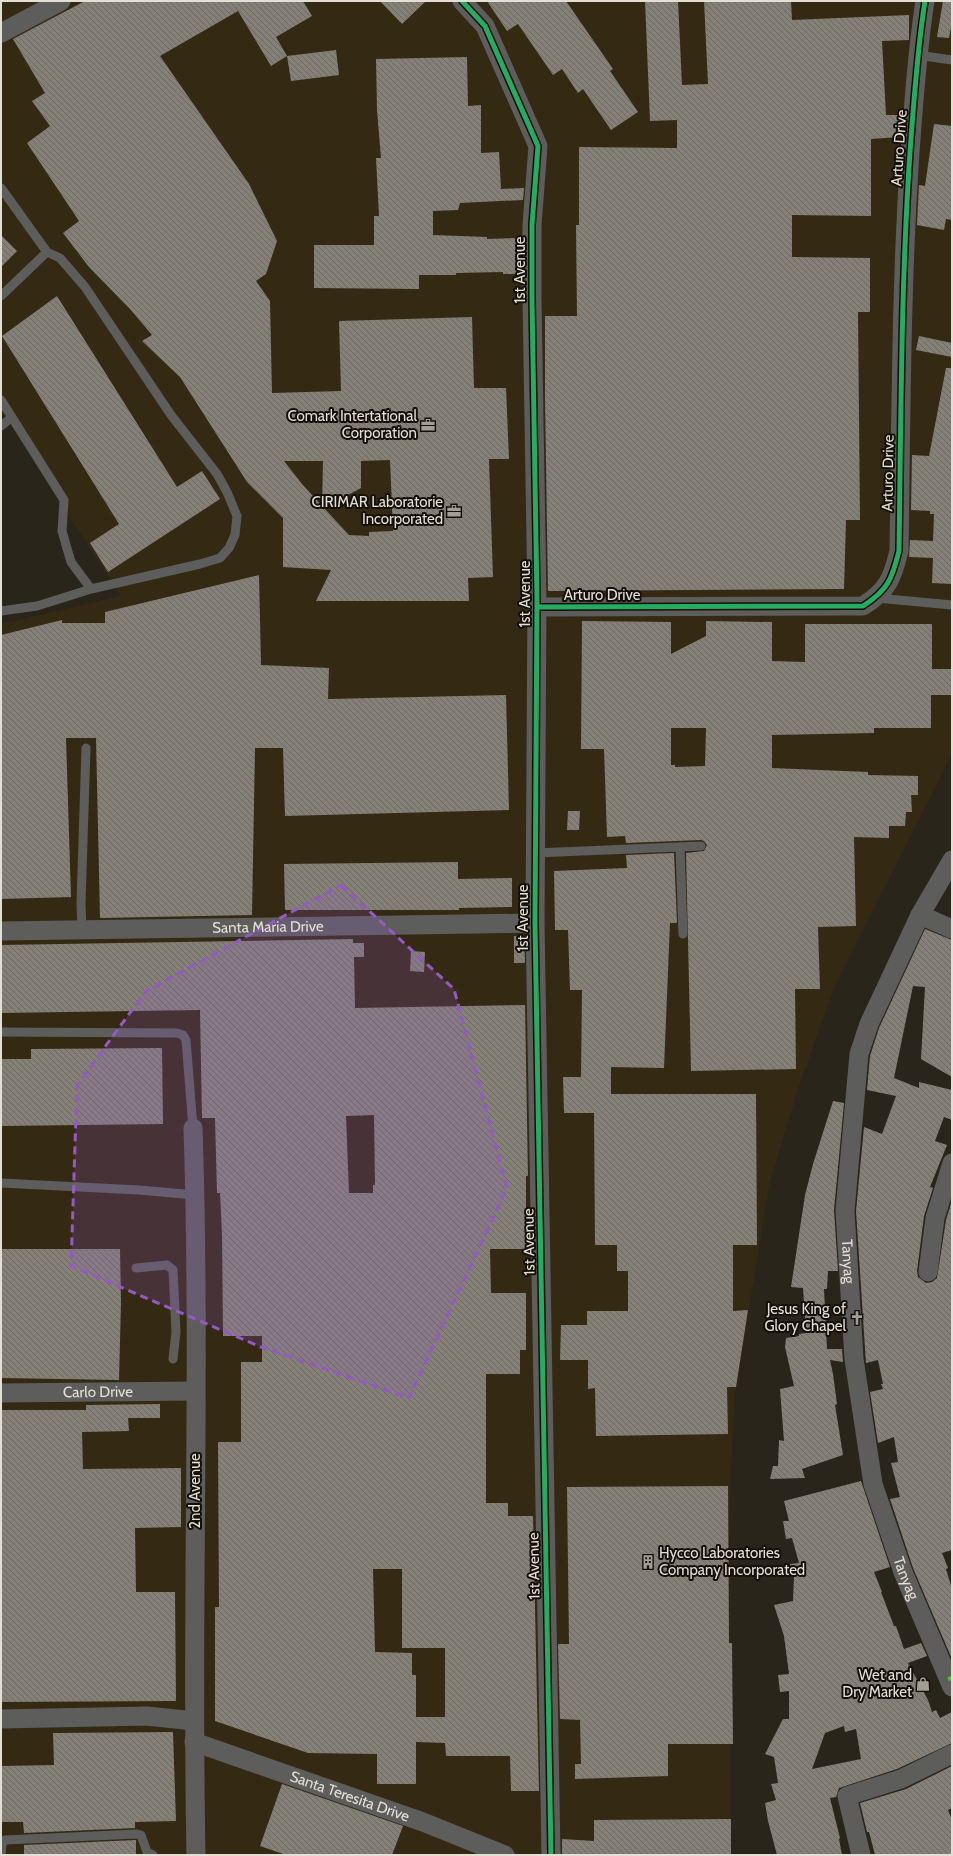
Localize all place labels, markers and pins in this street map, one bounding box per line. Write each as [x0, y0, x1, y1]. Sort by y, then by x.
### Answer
place label: Comark Intertational Corporation [287, 407, 417, 442]
office icon: Comark Intertational Corporation [420, 417, 436, 433]
place label: CIRIMAR Laboratorie Incorporated [311, 493, 443, 528]
office icon: CIRIMAR Laboratorie Incorporated [446, 503, 462, 519]
place label: Jesus King of Glory Chapel [764, 1300, 846, 1335]
church icon: Jesus King of Glory Chapel [849, 1310, 865, 1326]
place label: Hycco Laboratories Company Incorporated [659, 1544, 805, 1579]
building icon: Hycco Laboratories Company Incorporated [640, 1554, 656, 1570]
place label: Wet and Dry Market [842, 1666, 912, 1701]
shop icon: Wet and Dry Market [915, 1676, 931, 1692]

